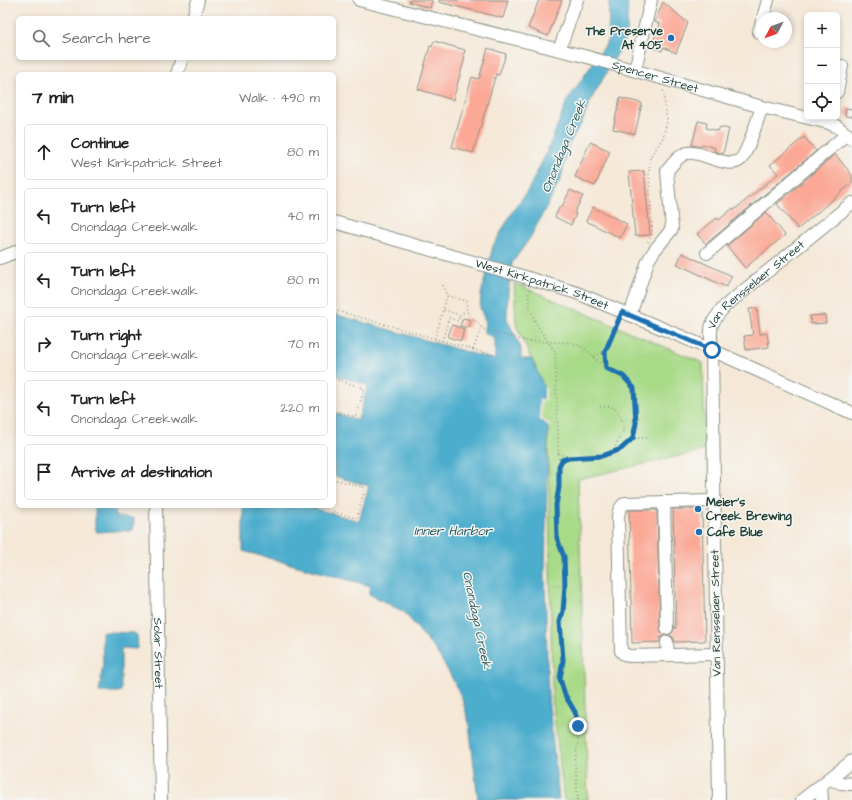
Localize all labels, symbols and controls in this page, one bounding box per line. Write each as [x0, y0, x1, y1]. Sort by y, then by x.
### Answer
north arrow [756, 12, 792, 48]
map controls [804, 12, 840, 120]
button: + [804, 12, 840, 48]
search box [16, 16, 336, 60]
place label: The Preserve At 405 [585, 23, 664, 54]
icon: search [30, 27, 52, 49]
text: Search here [62, 28, 151, 49]
marker: The Preserve At 405 [666, 33, 676, 43]
button: − [804, 48, 840, 84]
street label: Spencer Street [610, 56, 701, 97]
button: locate [804, 84, 840, 120]
text: 7 min [32, 86, 74, 110]
text: Walk · 490 m [239, 89, 320, 107]
water label: Onondaga Creek [537, 96, 592, 196]
text: Continue [71, 133, 129, 154]
icon: ahead [33, 141, 55, 163]
text: 80 m [287, 143, 319, 161]
text: West Kirkpatrick Street [71, 154, 222, 172]
text: Turn left [71, 197, 135, 218]
icon: left [33, 205, 55, 227]
text: 40 m [287, 207, 319, 225]
text: Onondaga Creekwalk [71, 218, 197, 236]
street label: Van Rensselaer Street [703, 236, 808, 331]
street label: West Kirkpatrick Street [473, 254, 611, 314]
text: Turn left [71, 261, 135, 282]
icon: left [33, 269, 55, 291]
text: 80 m [287, 271, 319, 289]
text: Onondaga Creekwalk [71, 282, 197, 300]
text: Turn right [71, 325, 142, 346]
icon: right [33, 333, 55, 355]
text: 70 m [287, 335, 319, 353]
route start [703, 341, 721, 359]
text: Onondaga Creekwalk [71, 346, 197, 364]
text: Turn left [71, 389, 135, 410]
icon: left [33, 397, 55, 419]
text: 220 m [281, 399, 319, 417]
text: Onondaga Creekwalk [71, 410, 197, 428]
icon: arrive [33, 461, 55, 483]
text: Arrive at destination [71, 462, 212, 483]
place label: Meier's Creek Brewing [706, 494, 792, 527]
marker: Meier's Creek Brewing [693, 504, 703, 514]
water label: Inner Harbor [414, 522, 494, 540]
place label: Cafe Blue [707, 524, 764, 541]
marker: Cafe Blue [694, 527, 704, 537]
street label: Van Rensselaer Street [706, 549, 726, 677]
water label: Onondaga Creek [457, 570, 496, 672]
street label: Solar Street [149, 617, 168, 689]
route end [569, 717, 587, 735]

